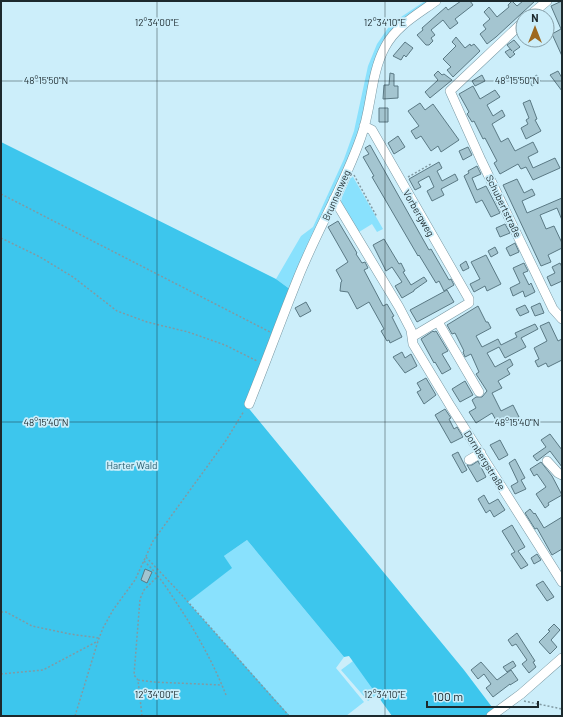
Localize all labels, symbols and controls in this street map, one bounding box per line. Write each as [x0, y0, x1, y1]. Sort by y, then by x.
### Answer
north arrow [515, 8, 555, 48]
text: N [531, 11, 539, 24]
text: 12°34'00"E [135, 16, 179, 28]
text: 12°34'10"E [364, 16, 406, 28]
text: 48°15'50"N [24, 74, 68, 86]
text: 48°15'50"N [495, 74, 539, 86]
street label: Brunnenweg [319, 168, 353, 222]
street label: Schubertstraße [484, 173, 524, 239]
street label: Vorbergweg [401, 188, 437, 238]
text: 48°15'40"N [24, 416, 68, 428]
text: 48°15'40"N [495, 416, 539, 428]
street label: Dornbergstraße [462, 428, 508, 492]
park label: Harter Wald [106, 459, 158, 471]
scale bar [427, 683, 538, 709]
text: 12°34'00"E [135, 688, 179, 700]
text: 12°34'10"E [364, 688, 406, 700]
text: 100 m [433, 689, 463, 703]

